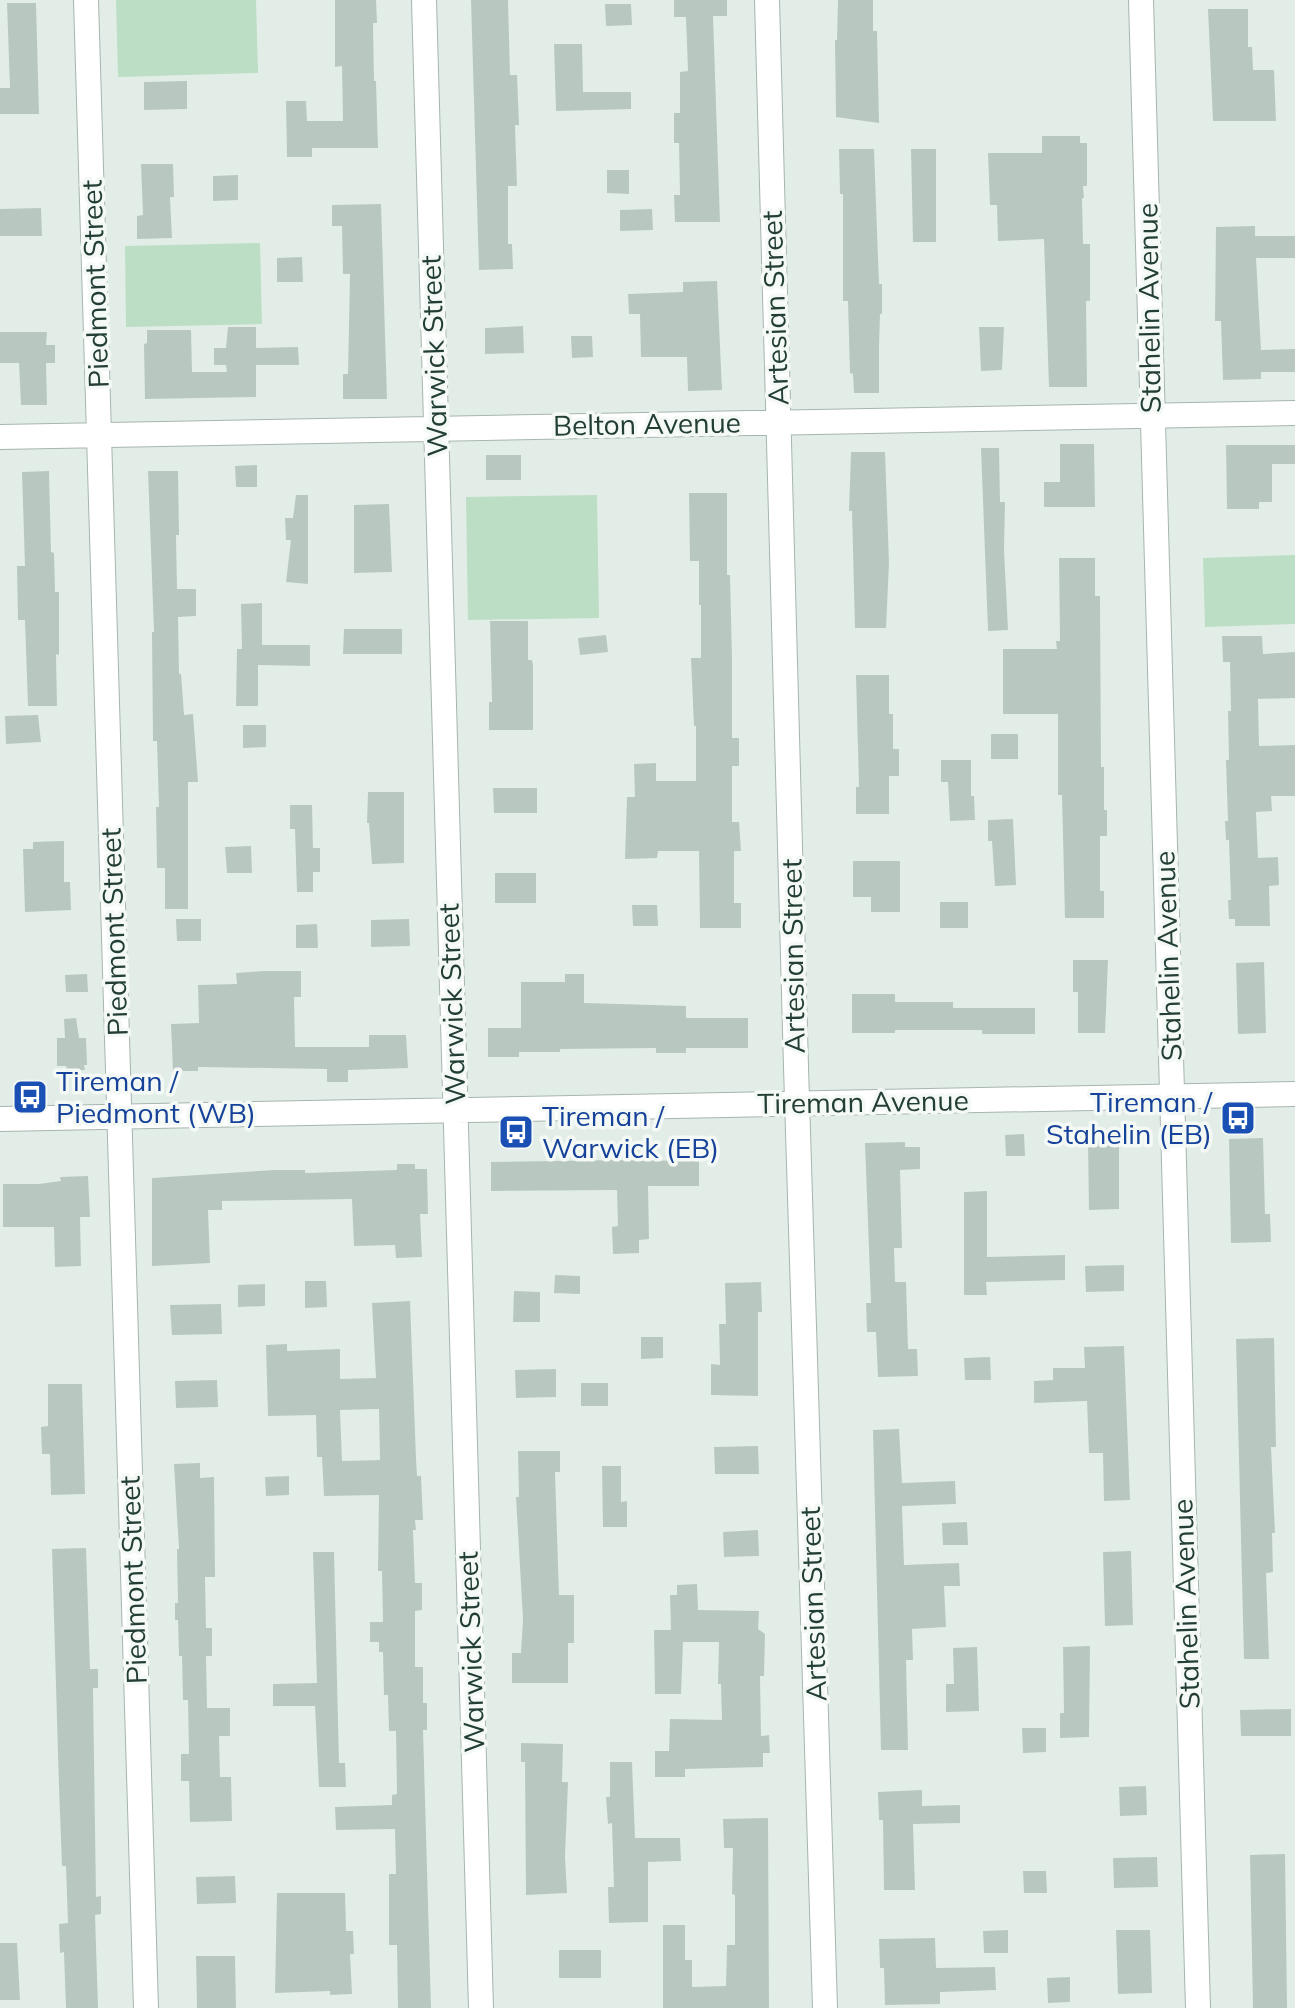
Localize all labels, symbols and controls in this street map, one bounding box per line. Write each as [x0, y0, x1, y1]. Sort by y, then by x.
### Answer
street label: Piedmont Street [73, 179, 116, 389]
street label: Stahelin Avenue [1129, 203, 1168, 413]
street label: Artesian Street [754, 210, 795, 406]
street label: Warwick Street [412, 255, 455, 457]
street label: Belton Avenue [553, 404, 741, 443]
street label: Piedmont Street [92, 827, 135, 1037]
street label: Stahelin Avenue [1146, 850, 1189, 1062]
street label: Artesian Street [773, 858, 812, 1054]
street label: Warwick Street [430, 903, 473, 1105]
place label: Tireman / Piedmont (WB) [56, 1063, 256, 1130]
bus stop icon: Tireman / Piedmont (WB) [11, 1078, 49, 1116]
street label: Tireman Avenue [757, 1082, 969, 1121]
place label: Tireman / Stahelin (EB) [1046, 1084, 1213, 1151]
place label: Tireman / Warwick (EB) [542, 1098, 719, 1165]
bus stop icon: Tireman / Stahelin (EB) [1219, 1099, 1257, 1137]
bus stop icon: Tireman / Warwick (EB) [497, 1113, 535, 1151]
street label: Piedmont Street [111, 1475, 154, 1685]
street label: Stahelin Avenue [1164, 1498, 1207, 1710]
street label: Artesian Street [792, 1506, 833, 1702]
street label: Warwick Street [449, 1551, 492, 1753]

